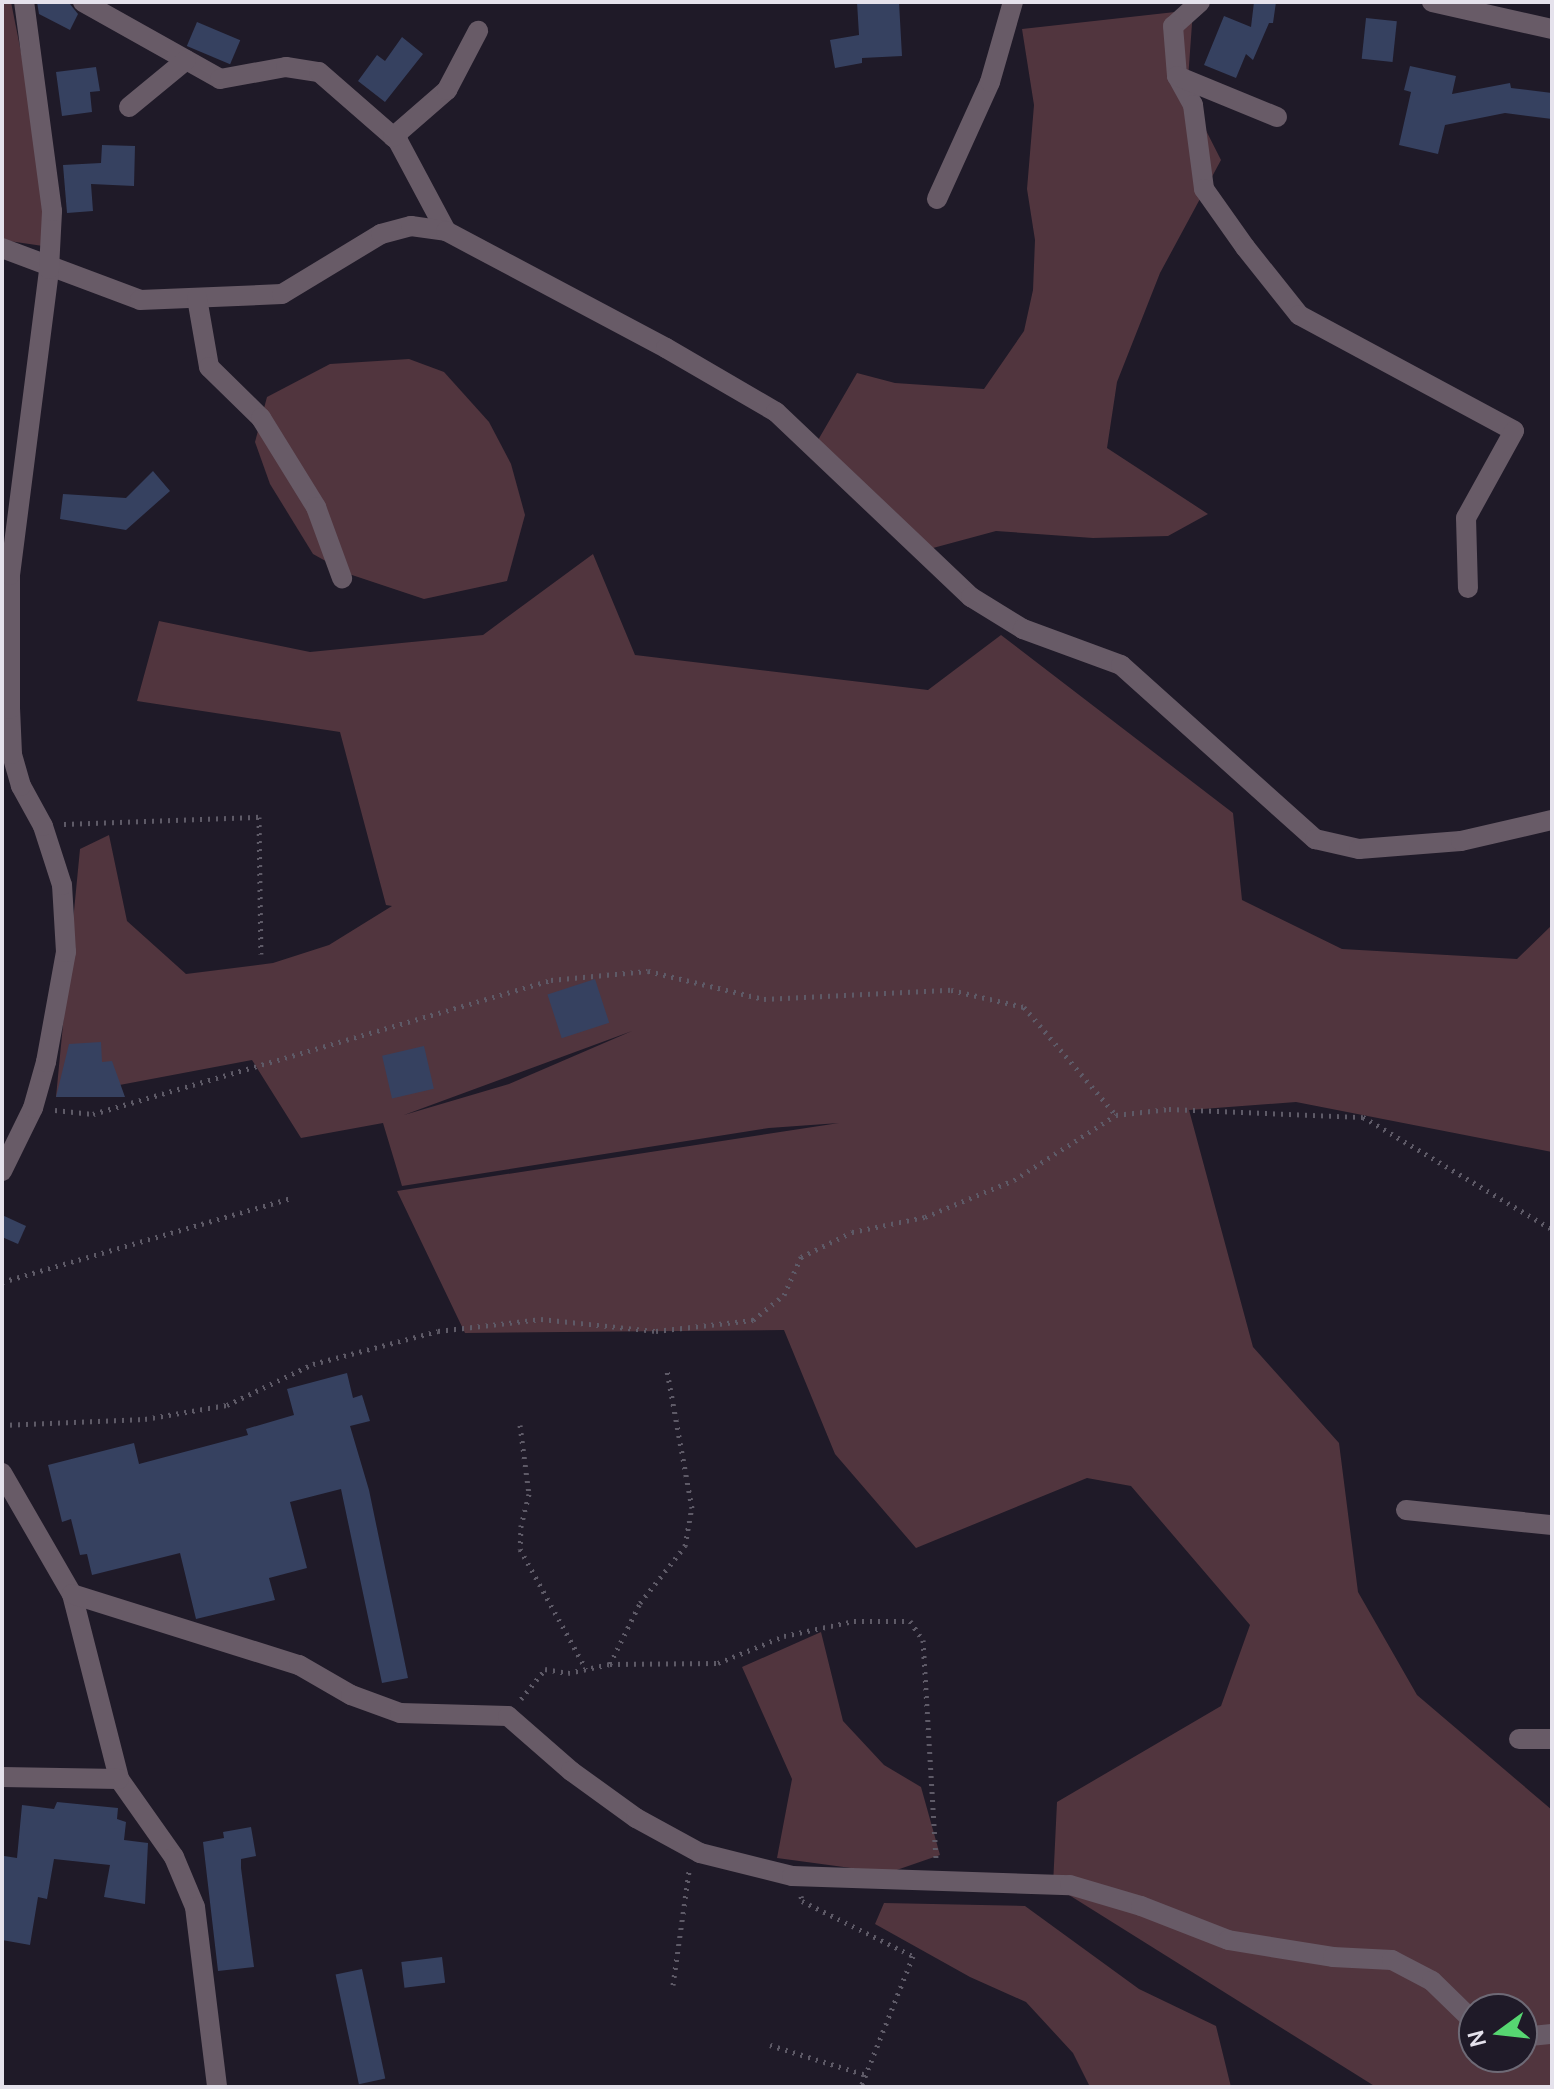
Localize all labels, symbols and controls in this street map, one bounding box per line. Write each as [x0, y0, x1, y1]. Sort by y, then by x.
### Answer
north arrow [1458, 1993, 1538, 2073]
text: N [1460, 2027, 1493, 2050]

